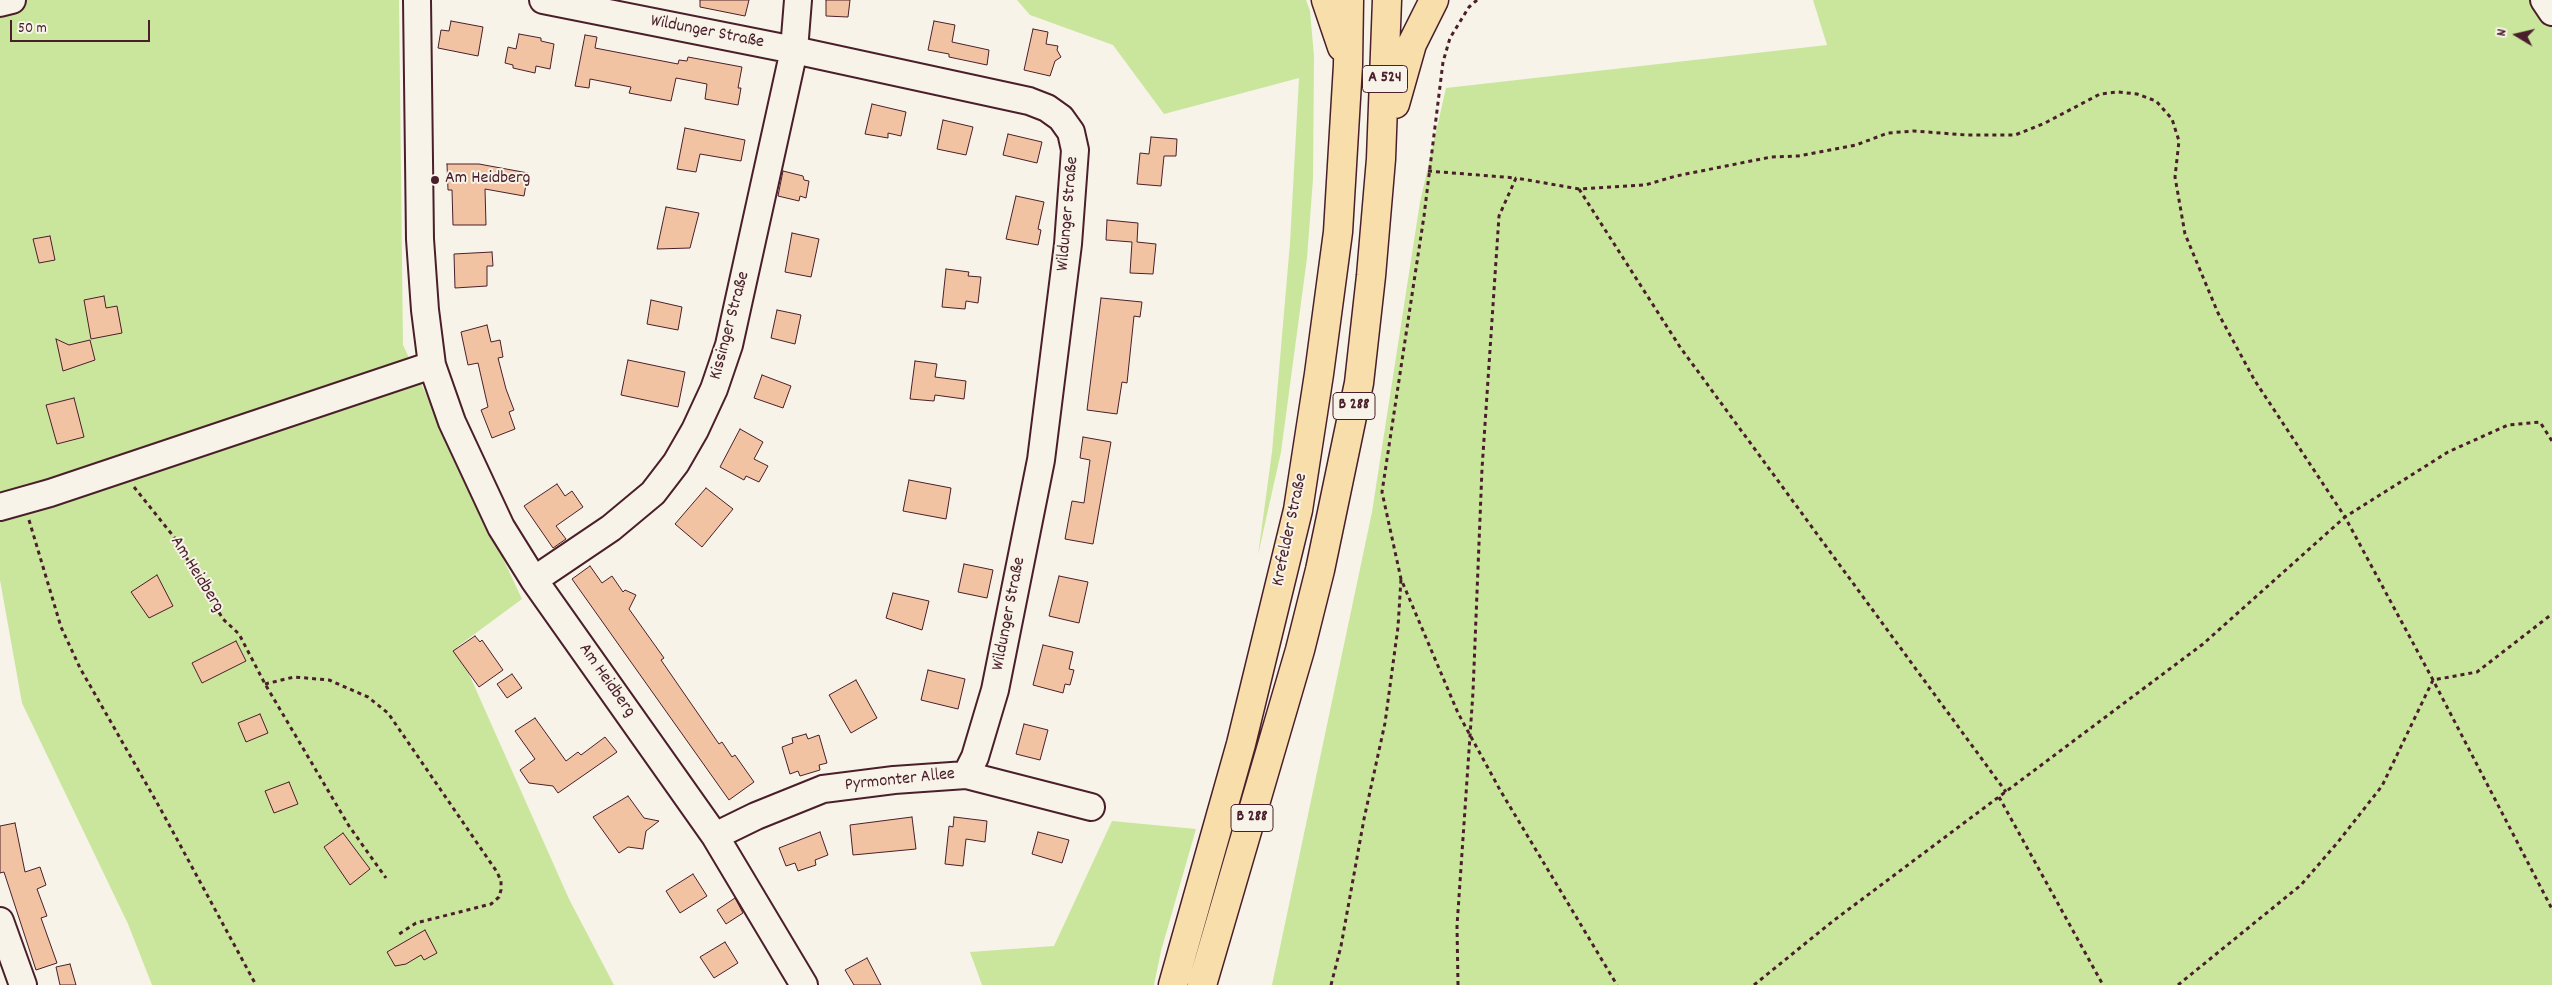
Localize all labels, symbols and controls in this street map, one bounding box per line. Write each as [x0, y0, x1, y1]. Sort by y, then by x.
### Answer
scale bar [12, 10, 152, 42]
north arrow [2492, 10, 2542, 60]
street label: Wildunger Straße [648, 11, 766, 55]
text: 50 m [18, 18, 47, 40]
text: N [2492, 28, 2513, 38]
road number: A 524 [1362, 66, 1408, 92]
street label: Wildunger Straße [1053, 156, 1085, 272]
place label: Am Heidberg [445, 169, 530, 191]
marker: Am Heidberg [429, 174, 441, 186]
street label: Kissinger Straße [706, 270, 756, 382]
road number: B 288 [1333, 392, 1375, 420]
street label: Krefelder Straße [1269, 472, 1313, 588]
street label: Am Heidberg [164, 533, 228, 617]
street label: Wildunger Straße [988, 555, 1032, 673]
street label: Am Heidberg [573, 640, 639, 722]
street label: Pyrmonter Allee [844, 764, 956, 798]
road number: B 288 [1231, 804, 1273, 831]

